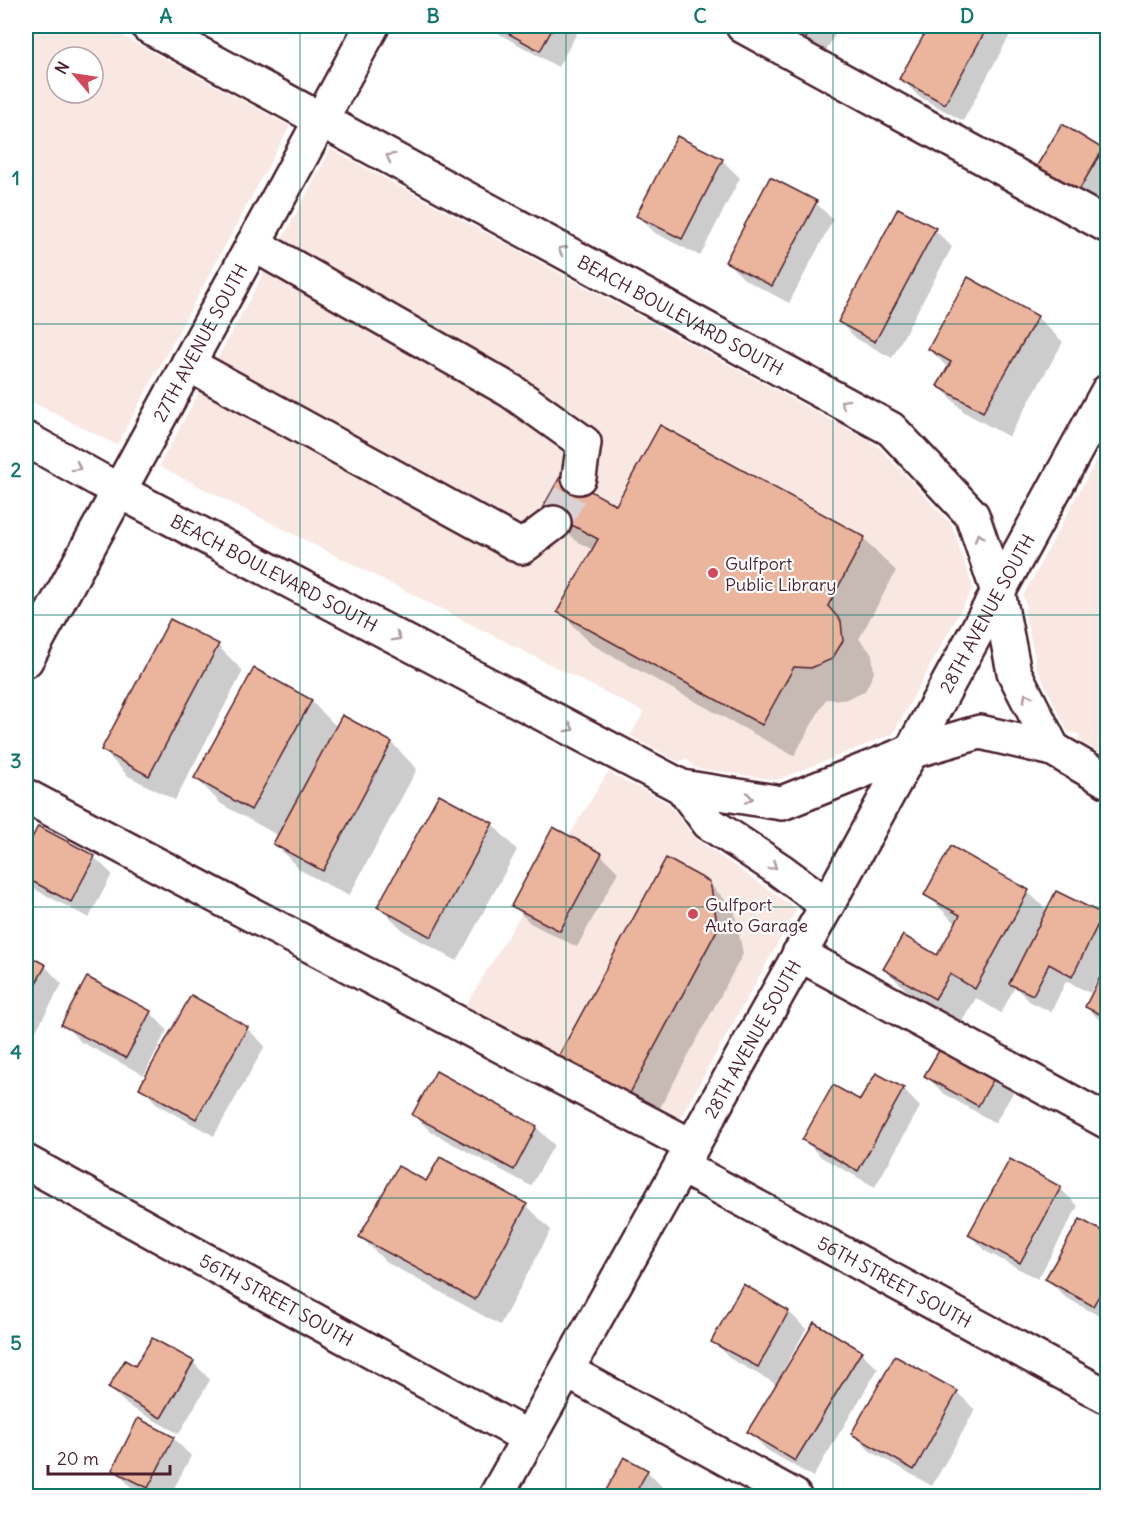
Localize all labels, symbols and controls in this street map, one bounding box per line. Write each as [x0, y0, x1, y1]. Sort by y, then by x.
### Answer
text: A [160, 3, 173, 28]
text: B [426, 3, 440, 28]
text: C [693, 3, 707, 28]
text: D [960, 3, 974, 28]
north arrow [45, 45, 105, 105]
text: N [50, 58, 73, 77]
one-way arrow [386, 153, 396, 164]
text: 1 [12, 165, 20, 190]
one-way arrow [557, 246, 568, 257]
street label: BEACH BOULEVARD SOUTH [574, 250, 788, 380]
street label: 27TH AVENUE SOUTH [148, 259, 252, 425]
one-way arrow [839, 399, 850, 410]
text: 2 [11, 457, 22, 482]
one-way arrow [70, 460, 81, 472]
street label: BEACH BOULEVARD SOUTH [167, 509, 382, 637]
street label: 28TH AVENUE SOUTH [934, 530, 1039, 697]
one-way arrow [973, 532, 986, 543]
place label: Gulfport Public Library [725, 552, 837, 596]
marker: Gulfport Public Library [706, 566, 720, 580]
one-way arrow [391, 630, 402, 642]
one-way arrow [1022, 692, 1034, 703]
one-way arrow [564, 721, 574, 732]
text: 3 [10, 748, 22, 773]
one-way arrow [745, 791, 754, 803]
one-way arrow [766, 859, 777, 870]
place label: Gulfport Auto Garage [705, 893, 808, 937]
marker: Gulfport Auto Garage [686, 907, 700, 921]
street label: 28TH AVENUE SOUTH [699, 956, 806, 1122]
text: 4 [10, 1039, 22, 1064]
street label: 56TH STREET SOUTH [814, 1231, 976, 1333]
street label: 56TH STREET SOUTH [196, 1248, 358, 1351]
text: 5 [10, 1330, 22, 1355]
scale bar [48, 1438, 170, 1476]
text: 20 m [57, 1447, 99, 1470]

